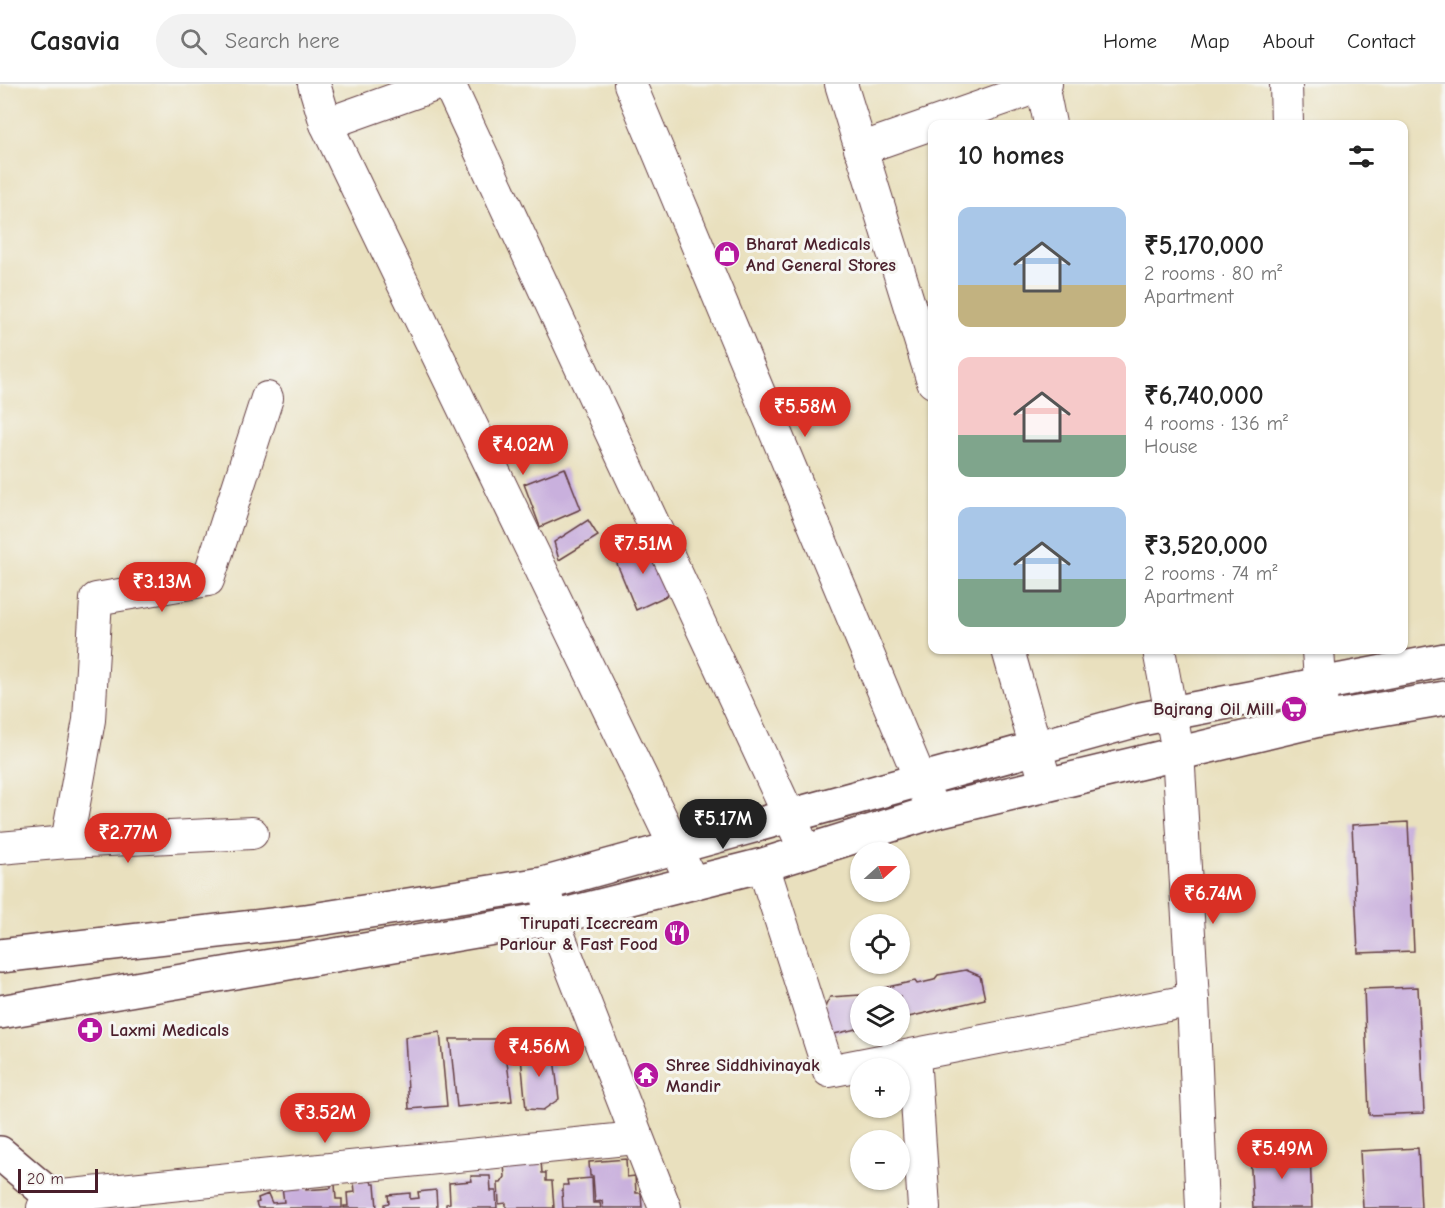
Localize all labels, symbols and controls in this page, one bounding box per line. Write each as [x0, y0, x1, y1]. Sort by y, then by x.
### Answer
search box [156, 14, 576, 68]
text: Casavia [30, 25, 120, 57]
icon: search [177, 25, 210, 58]
text: Search here [225, 28, 340, 54]
text: Home [1103, 29, 1157, 53]
text: Map [1190, 29, 1230, 53]
text: About [1263, 29, 1314, 53]
text: Contact [1347, 29, 1415, 53]
icon: filters [1345, 140, 1378, 173]
text: 10 homes [958, 141, 1064, 171]
icon: home [1006, 231, 1078, 303]
text: ₹5,170,000 [1144, 231, 1264, 261]
place label: Bharat Medicals And General Stores [746, 234, 896, 276]
shop icon: Bharat Medicals And General Stores [712, 239, 742, 269]
text: 2 rooms · 80 m² [1144, 262, 1282, 285]
text: Apartment [1144, 285, 1234, 308]
icon: home [1006, 381, 1078, 453]
text: ₹6,740,000 [1144, 381, 1264, 411]
pin: ₹5.58M [756, 387, 854, 438]
text: ₹5.58M [774, 395, 836, 418]
text: 4 rooms · 136 m² [1144, 412, 1288, 435]
pin: ₹4.02M [474, 425, 572, 476]
text: ₹4.02M [492, 433, 554, 456]
text: House [1144, 435, 1198, 458]
pin: ₹7.51M [594, 524, 692, 575]
icon: home [1006, 531, 1078, 603]
text: ₹3,520,000 [1144, 531, 1268, 561]
text: ₹7.51M [614, 532, 672, 555]
pin: ₹3.13M [113, 562, 211, 613]
text: 2 rooms · 74 m² [1144, 562, 1277, 585]
text: ₹3.13M [133, 570, 191, 593]
text: Apartment [1144, 585, 1234, 608]
supermarket icon: Bajrang Oil Mill [1279, 694, 1309, 724]
place label: Bajrang Oil Mill [1153, 699, 1274, 720]
pin: ₹5.17M [674, 799, 772, 850]
text: ₹5.17M [694, 807, 752, 830]
pin: ₹2.77M [79, 813, 177, 864]
text: ₹2.77M [98, 821, 158, 844]
north arrow [850, 842, 910, 902]
map controls [850, 842, 910, 1190]
pin: ₹6.74M [1164, 874, 1262, 925]
text: ₹6.74M [1184, 882, 1242, 905]
place label: Tirupati Icecream Parlour & Fast Food [499, 913, 658, 955]
button: locate [850, 914, 910, 974]
restaurant icon: Tirupati Icecream Parlour & Fast Food [662, 918, 692, 948]
button: layers [850, 986, 910, 1046]
pharmacy icon: Laxmi Medicals [75, 1015, 105, 1045]
place label: Laxmi Medicals [110, 1020, 229, 1041]
pin: ₹4.56M [490, 1027, 588, 1078]
text: ₹4.56M [508, 1035, 570, 1058]
place label: Shree Siddhivinayak Mandir [666, 1055, 820, 1097]
button: + [850, 1058, 910, 1118]
temple icon: Shree Siddhivinayak Mandir [631, 1060, 661, 1090]
pin: ₹3.52M [276, 1093, 374, 1144]
text: ₹3.52M [294, 1101, 356, 1124]
pin: ₹5.49M [1233, 1129, 1331, 1180]
button: − [850, 1130, 910, 1190]
text: ₹5.49M [1251, 1137, 1313, 1160]
scale bar [18, 1166, 98, 1194]
text: 20 m [27, 1170, 64, 1188]

